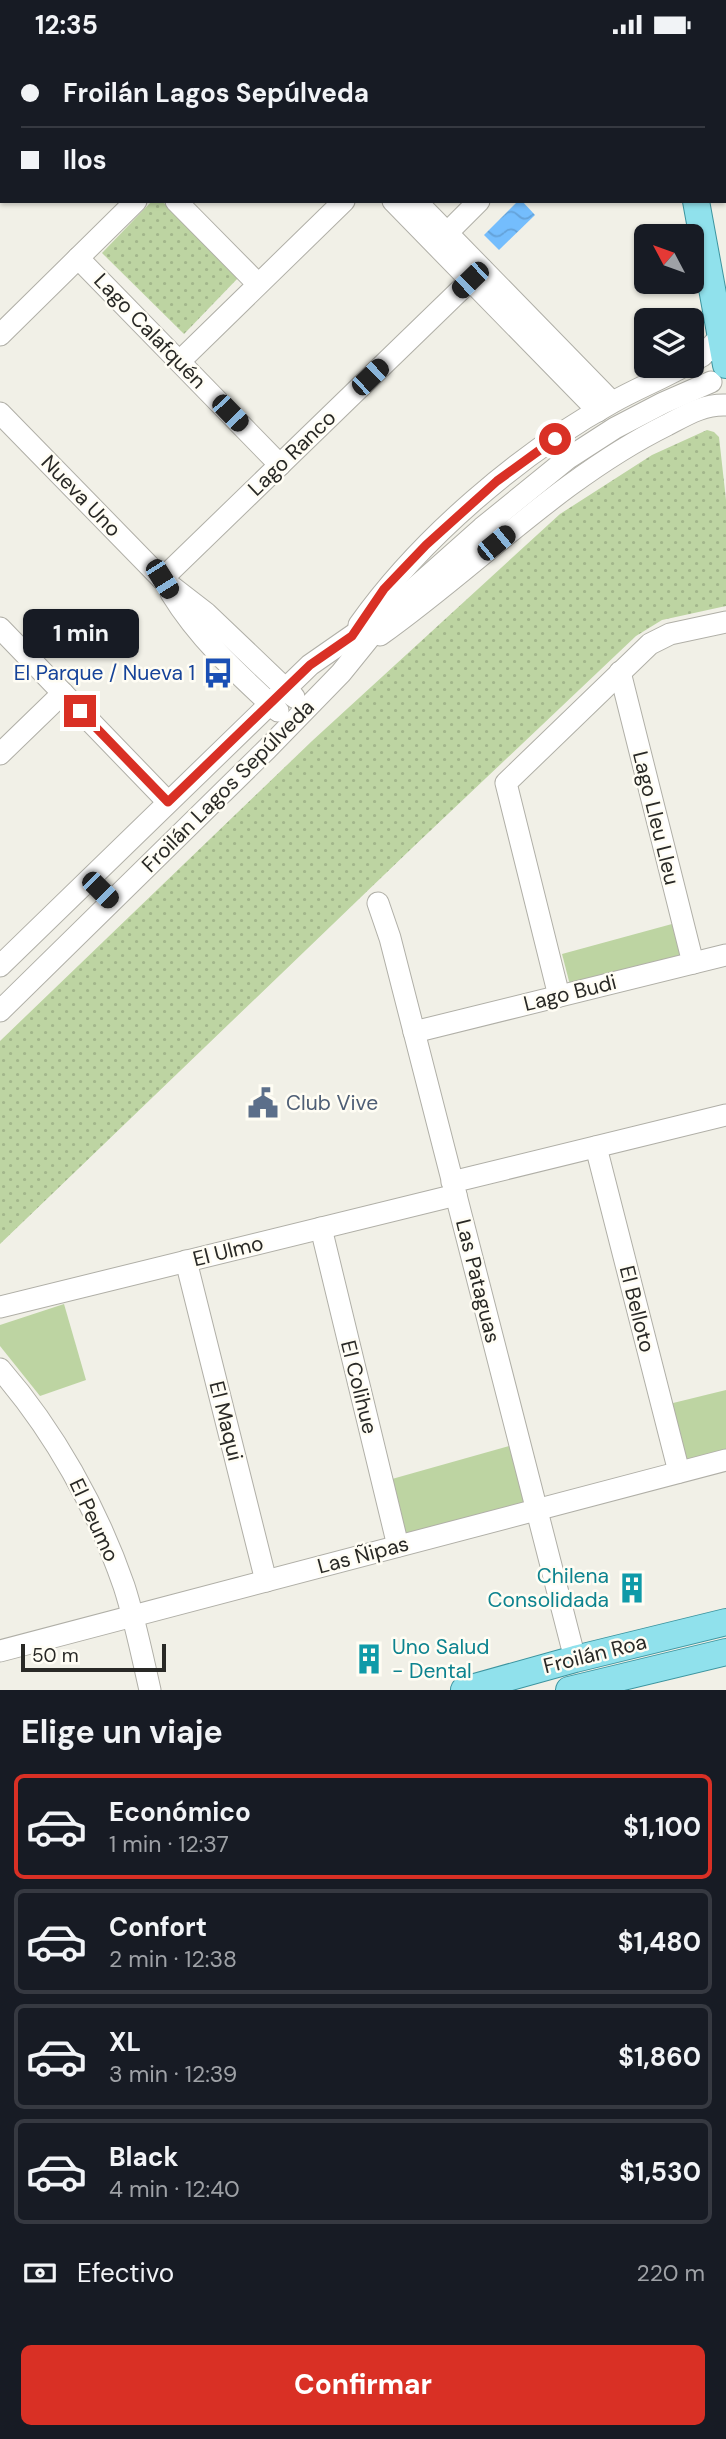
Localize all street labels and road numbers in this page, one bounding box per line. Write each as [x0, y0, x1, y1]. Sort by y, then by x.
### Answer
street label: Lago Calafquén [88, 267, 212, 395]
street label: Lago Ranco [242, 404, 342, 502]
street label: Nueva Uno [35, 449, 127, 543]
street label: Froilán Lagos Sepúlveda [136, 694, 320, 878]
street label: Lago Lleu Lleu [626, 748, 686, 888]
street label: Lago Budi [521, 968, 619, 1018]
street label: Las Pataguas [449, 1216, 507, 1346]
street label: El Ulmo [190, 1229, 266, 1273]
street label: El Belloto [613, 1263, 661, 1355]
street label: El Colihue [334, 1337, 384, 1437]
street label: El Maqui [203, 1378, 249, 1464]
street label: El Peumo [63, 1474, 125, 1566]
street label: Las Ñipas [314, 1529, 412, 1581]
street label: Froilán Roa [540, 1628, 650, 1680]

